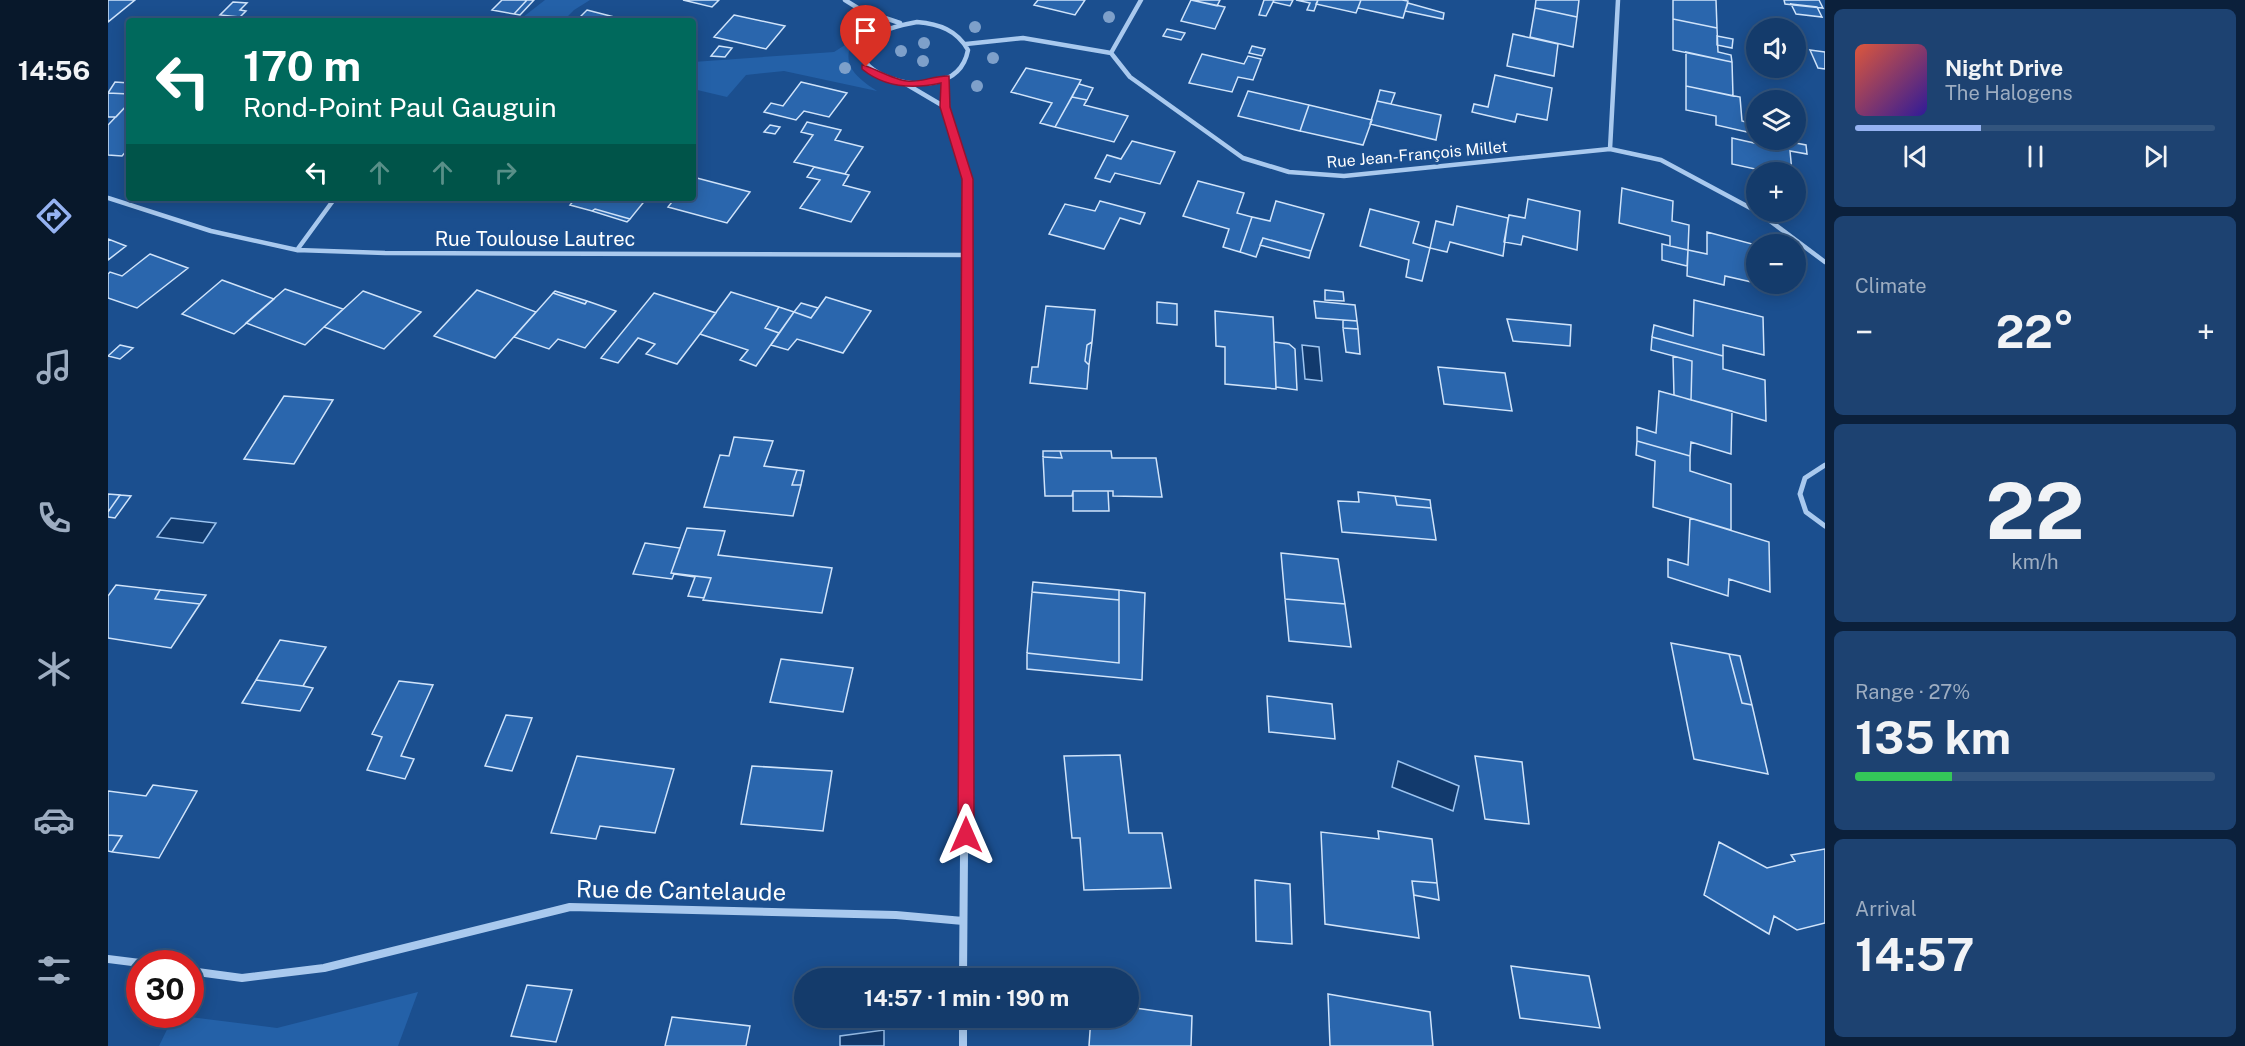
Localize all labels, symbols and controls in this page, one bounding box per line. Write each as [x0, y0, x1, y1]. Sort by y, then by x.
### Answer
pin [840, 5, 891, 67]
icon: arrive [849, 14, 882, 47]
map controls [1746, 18, 1806, 294]
button: sound [1746, 18, 1806, 78]
text: 170 m [243, 41, 361, 90]
icon: left [144, 42, 222, 120]
text: 14:56 [18, 54, 90, 86]
text: Night Drive [1945, 55, 2063, 81]
text: The Halogens [1945, 81, 2073, 105]
button: layers [1746, 90, 1806, 150]
text: Rond-Point Paul Gauguin [243, 91, 557, 123]
street label: Rue Jean-François Millet [1326, 137, 1508, 172]
icon: previous [1899, 140, 1932, 173]
icon: pause [2019, 140, 2052, 173]
icon: next [2139, 140, 2172, 173]
icon: left [300, 156, 333, 189]
icon: ahead [363, 156, 396, 189]
icon: ahead [426, 156, 459, 189]
icon: right [489, 156, 522, 189]
button: + [1746, 162, 1806, 222]
icon: directions [33, 195, 75, 237]
street label: Rue Toulouse Lautrec [435, 227, 635, 251]
button: − [1746, 234, 1806, 294]
text: Climate [1855, 274, 1927, 298]
text: 22° [1996, 305, 2074, 358]
text: − [1855, 313, 1873, 351]
text: + [2197, 313, 2215, 351]
icon: music [33, 346, 75, 388]
text: 22 [1985, 465, 2085, 557]
icon: phone [33, 497, 75, 539]
text: km/h [2011, 550, 2059, 574]
icon: climate [33, 648, 75, 690]
text: Range · 27% [1855, 680, 1970, 704]
text: 135 km [1855, 711, 2011, 764]
icon: car [33, 799, 75, 841]
position arrow [934, 803, 998, 867]
street label: Rue de Cantelaude [576, 874, 786, 906]
text: Arrival [1855, 897, 1917, 921]
text: 14:57 [1855, 928, 1974, 981]
icon: filters [33, 949, 75, 991]
speed limit sign: 30 [126, 950, 204, 1028]
text: 14:57 · 1 min · 190 m [864, 985, 1069, 1011]

